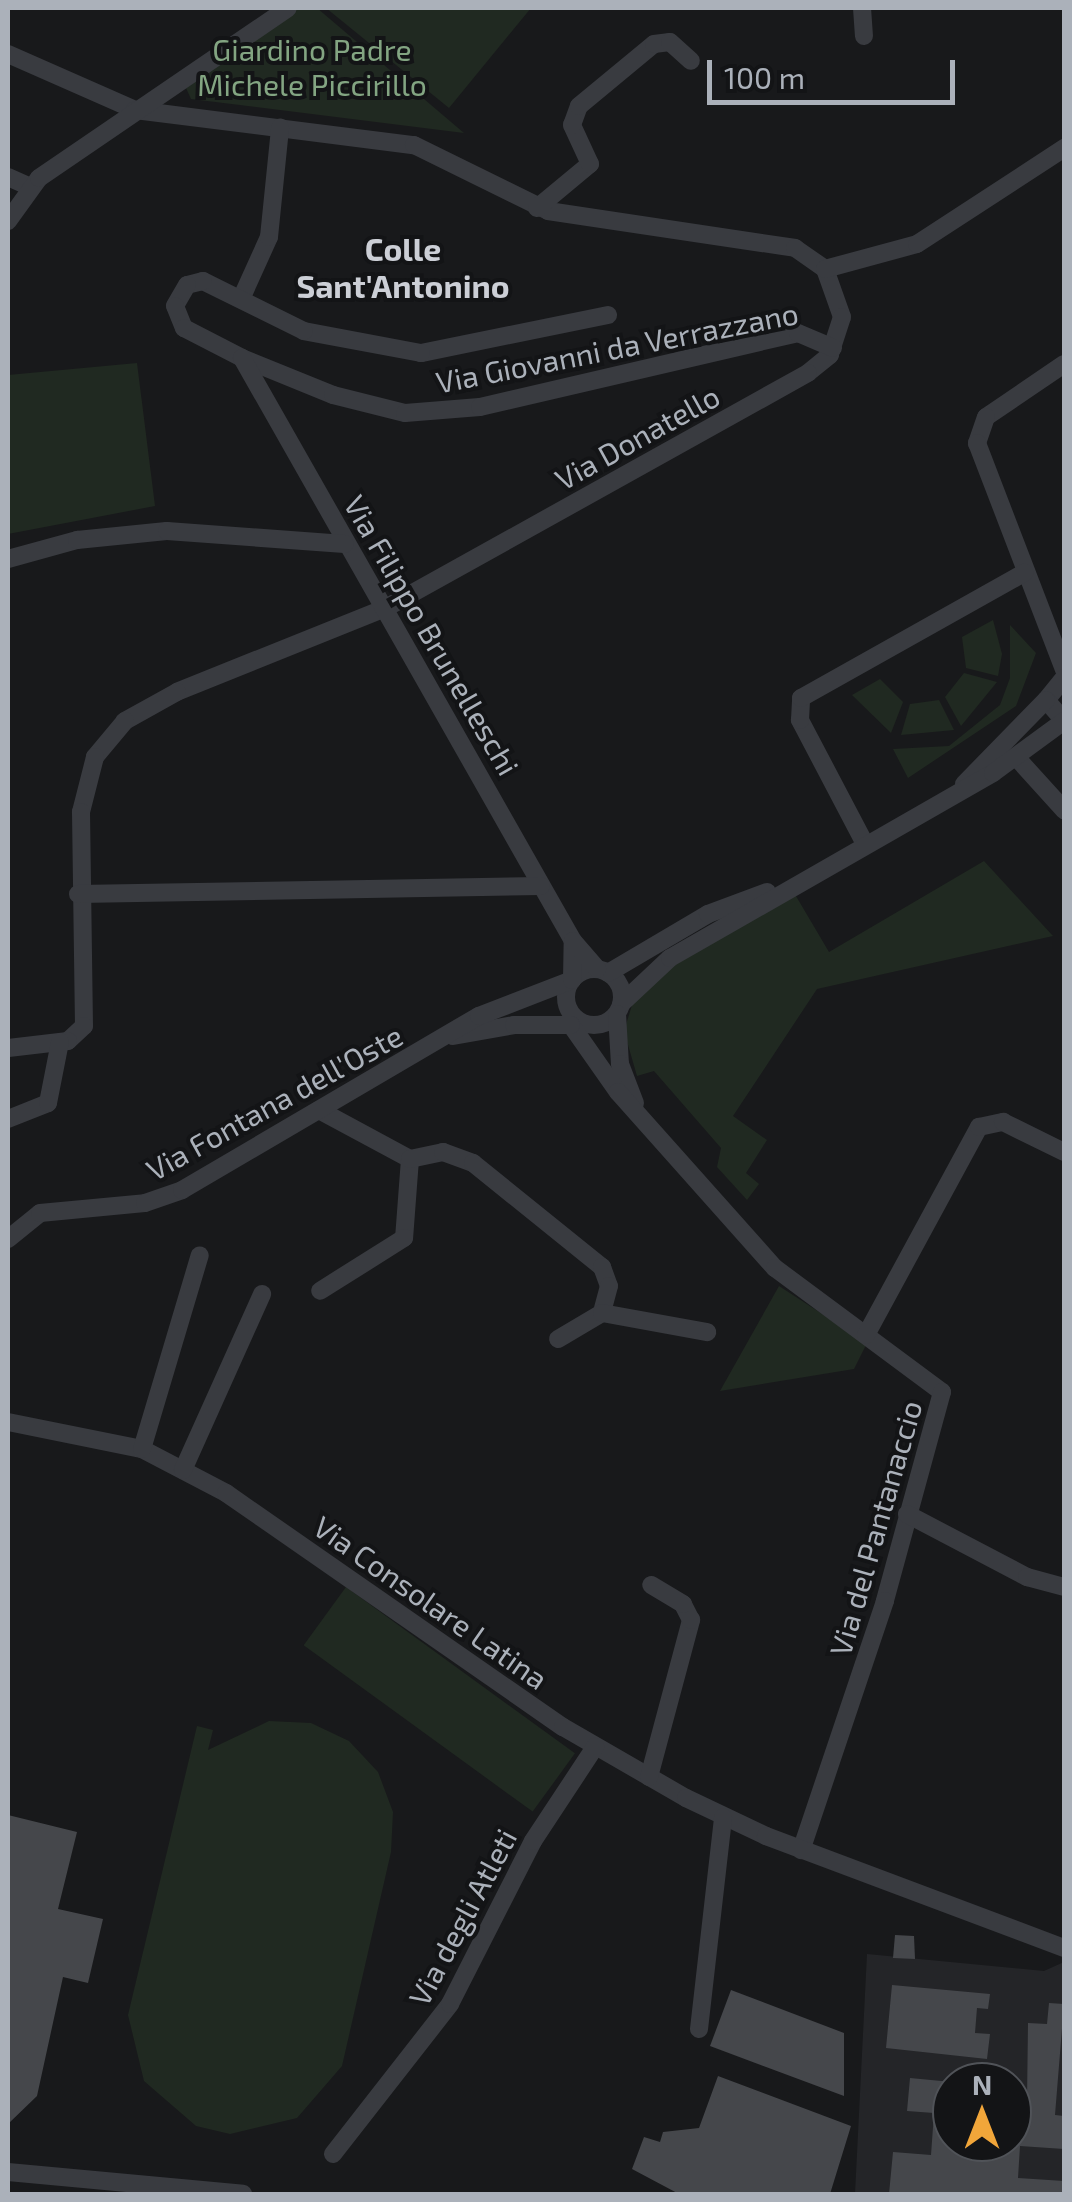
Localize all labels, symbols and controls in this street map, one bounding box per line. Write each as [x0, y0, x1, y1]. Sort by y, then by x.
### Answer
park label: Giardino Padre Michele Piccirillo [197, 31, 427, 102]
scale bar [712, 40, 960, 102]
text: 100 m [724, 59, 805, 95]
district label: Colle Sant'Antonino [296, 230, 510, 305]
street label: Via Giovanni da Verrazzano [433, 294, 801, 400]
street label: Via Donatello [549, 377, 725, 497]
street label: Via Filippo Brunelleschi [337, 489, 527, 781]
street label: Via Fontana dell'Oste [140, 1017, 408, 1187]
street label: Via del Pantanaccio [821, 1396, 929, 1660]
street label: Via Consolare Latina [307, 1508, 555, 1696]
street label: Via degli Atleti [400, 1822, 524, 2012]
north arrow [932, 2062, 1032, 2162]
text: N [972, 2067, 992, 2101]

